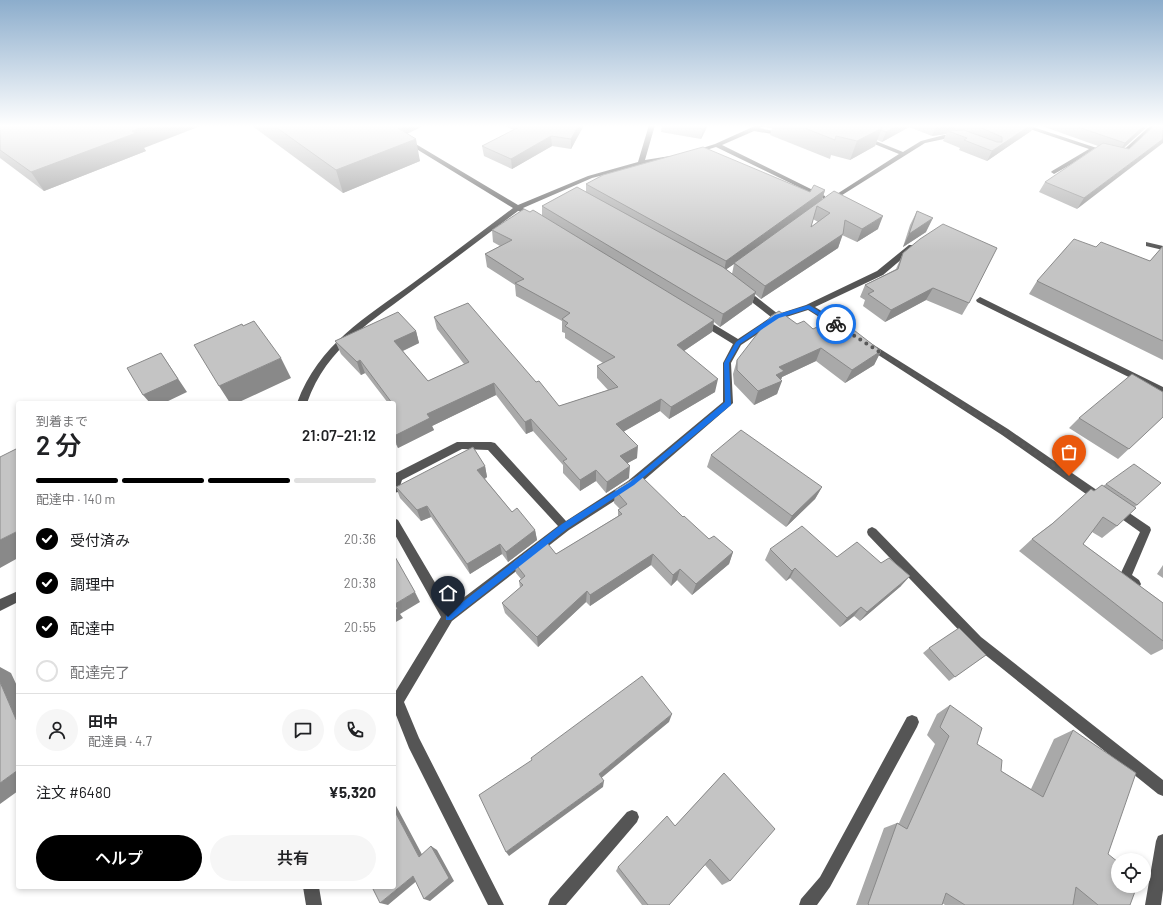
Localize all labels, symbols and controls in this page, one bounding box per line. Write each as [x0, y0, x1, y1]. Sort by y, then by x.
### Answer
courier [816, 304, 856, 344]
icon: bike [825, 313, 847, 335]
text: 到着まで [36, 413, 88, 429]
text: 21:07–21:12 [302, 426, 376, 444]
text: 2 分 [36, 429, 82, 460]
pin [1052, 435, 1086, 476]
icon: bag [1058, 441, 1080, 463]
text: 配達中 · 140 m [36, 491, 115, 507]
icon: check [36, 528, 58, 550]
text: 受付済み [70, 531, 130, 549]
text: 20:36 [344, 531, 376, 547]
icon: check [36, 572, 58, 594]
text: 調理中 [70, 575, 115, 593]
text: 20:38 [344, 575, 376, 591]
pin [431, 576, 465, 617]
icon: home [437, 582, 459, 604]
icon: check [36, 616, 58, 638]
text: 配達中 [70, 619, 115, 637]
text: 20:55 [344, 619, 376, 635]
text: 配達完了 [70, 663, 130, 681]
button: person [36, 709, 78, 751]
button: chat [282, 709, 324, 751]
button: phone [334, 709, 376, 751]
text: 田中 [88, 712, 118, 730]
text: 配達員 · 4.7 [88, 733, 152, 749]
text: 注文 #6480 [36, 783, 111, 801]
text: ¥5,320 [329, 783, 376, 801]
button: ヘルプ [36, 835, 202, 881]
button: 共有 [210, 835, 376, 881]
map controls [1111, 853, 1151, 893]
button: locate [1111, 853, 1151, 893]

